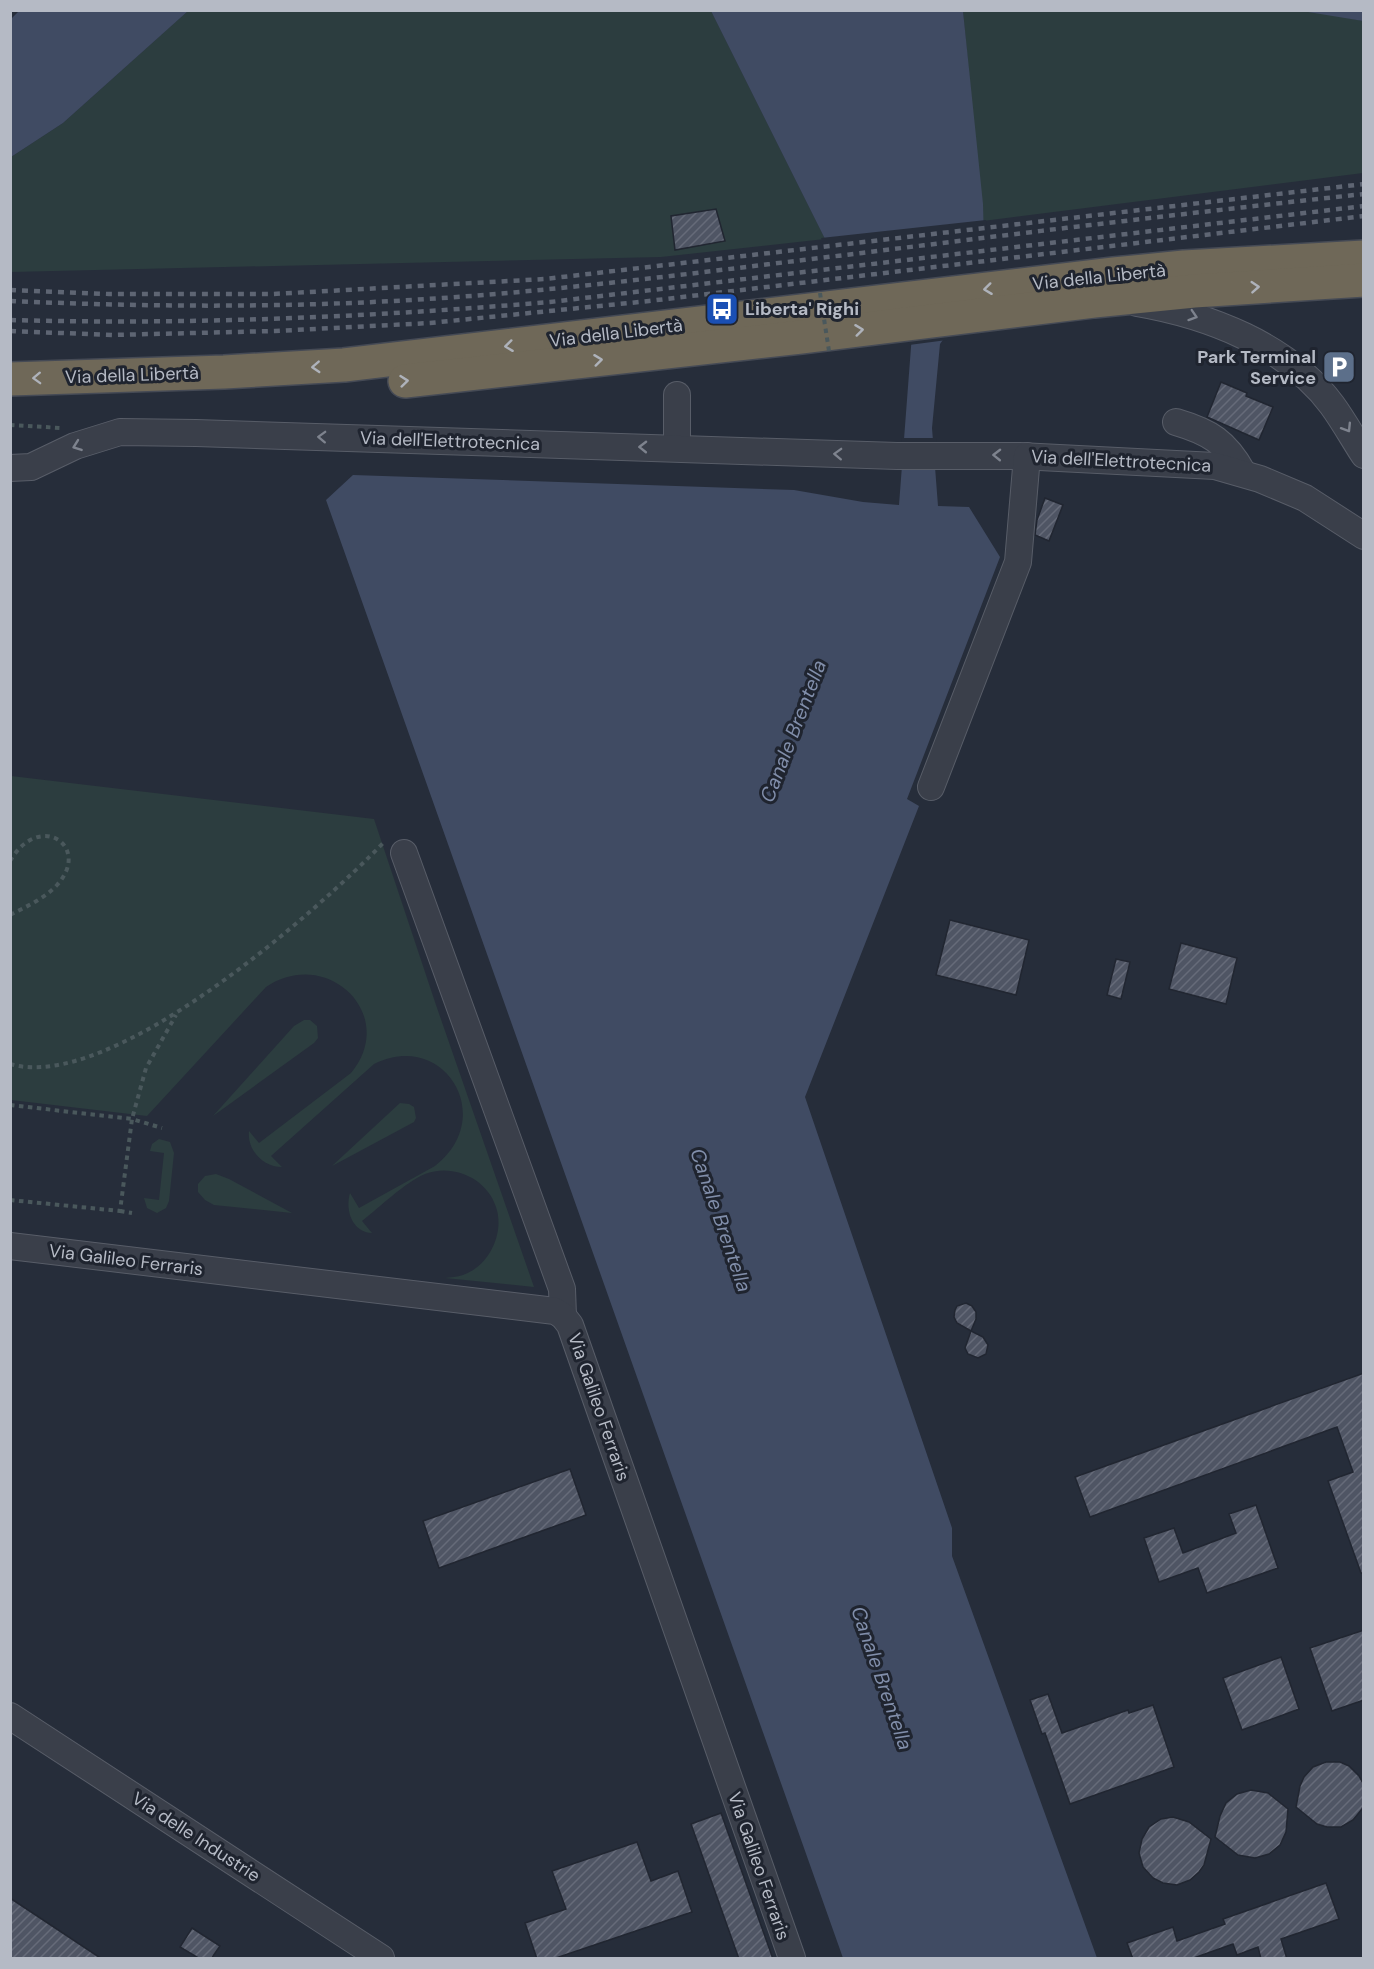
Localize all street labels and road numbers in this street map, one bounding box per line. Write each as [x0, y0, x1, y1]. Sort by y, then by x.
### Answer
street label: Via della Libertà [1031, 258, 1167, 296]
street label: Via della Libertà [548, 313, 684, 353]
street label: Via della Libertà [65, 361, 199, 389]
street label: Via dell'Elettrotecnica [360, 426, 540, 456]
street label: Via dell'Elettrotecnica [1030, 444, 1212, 478]
street label: Via Galileo Ferraris [48, 1239, 204, 1281]
street label: Via Galileo Ferraris [562, 1330, 636, 1484]
street label: Via delle Industrie [127, 1786, 265, 1888]
street label: Via Galileo Ferraris [722, 1789, 796, 1943]

